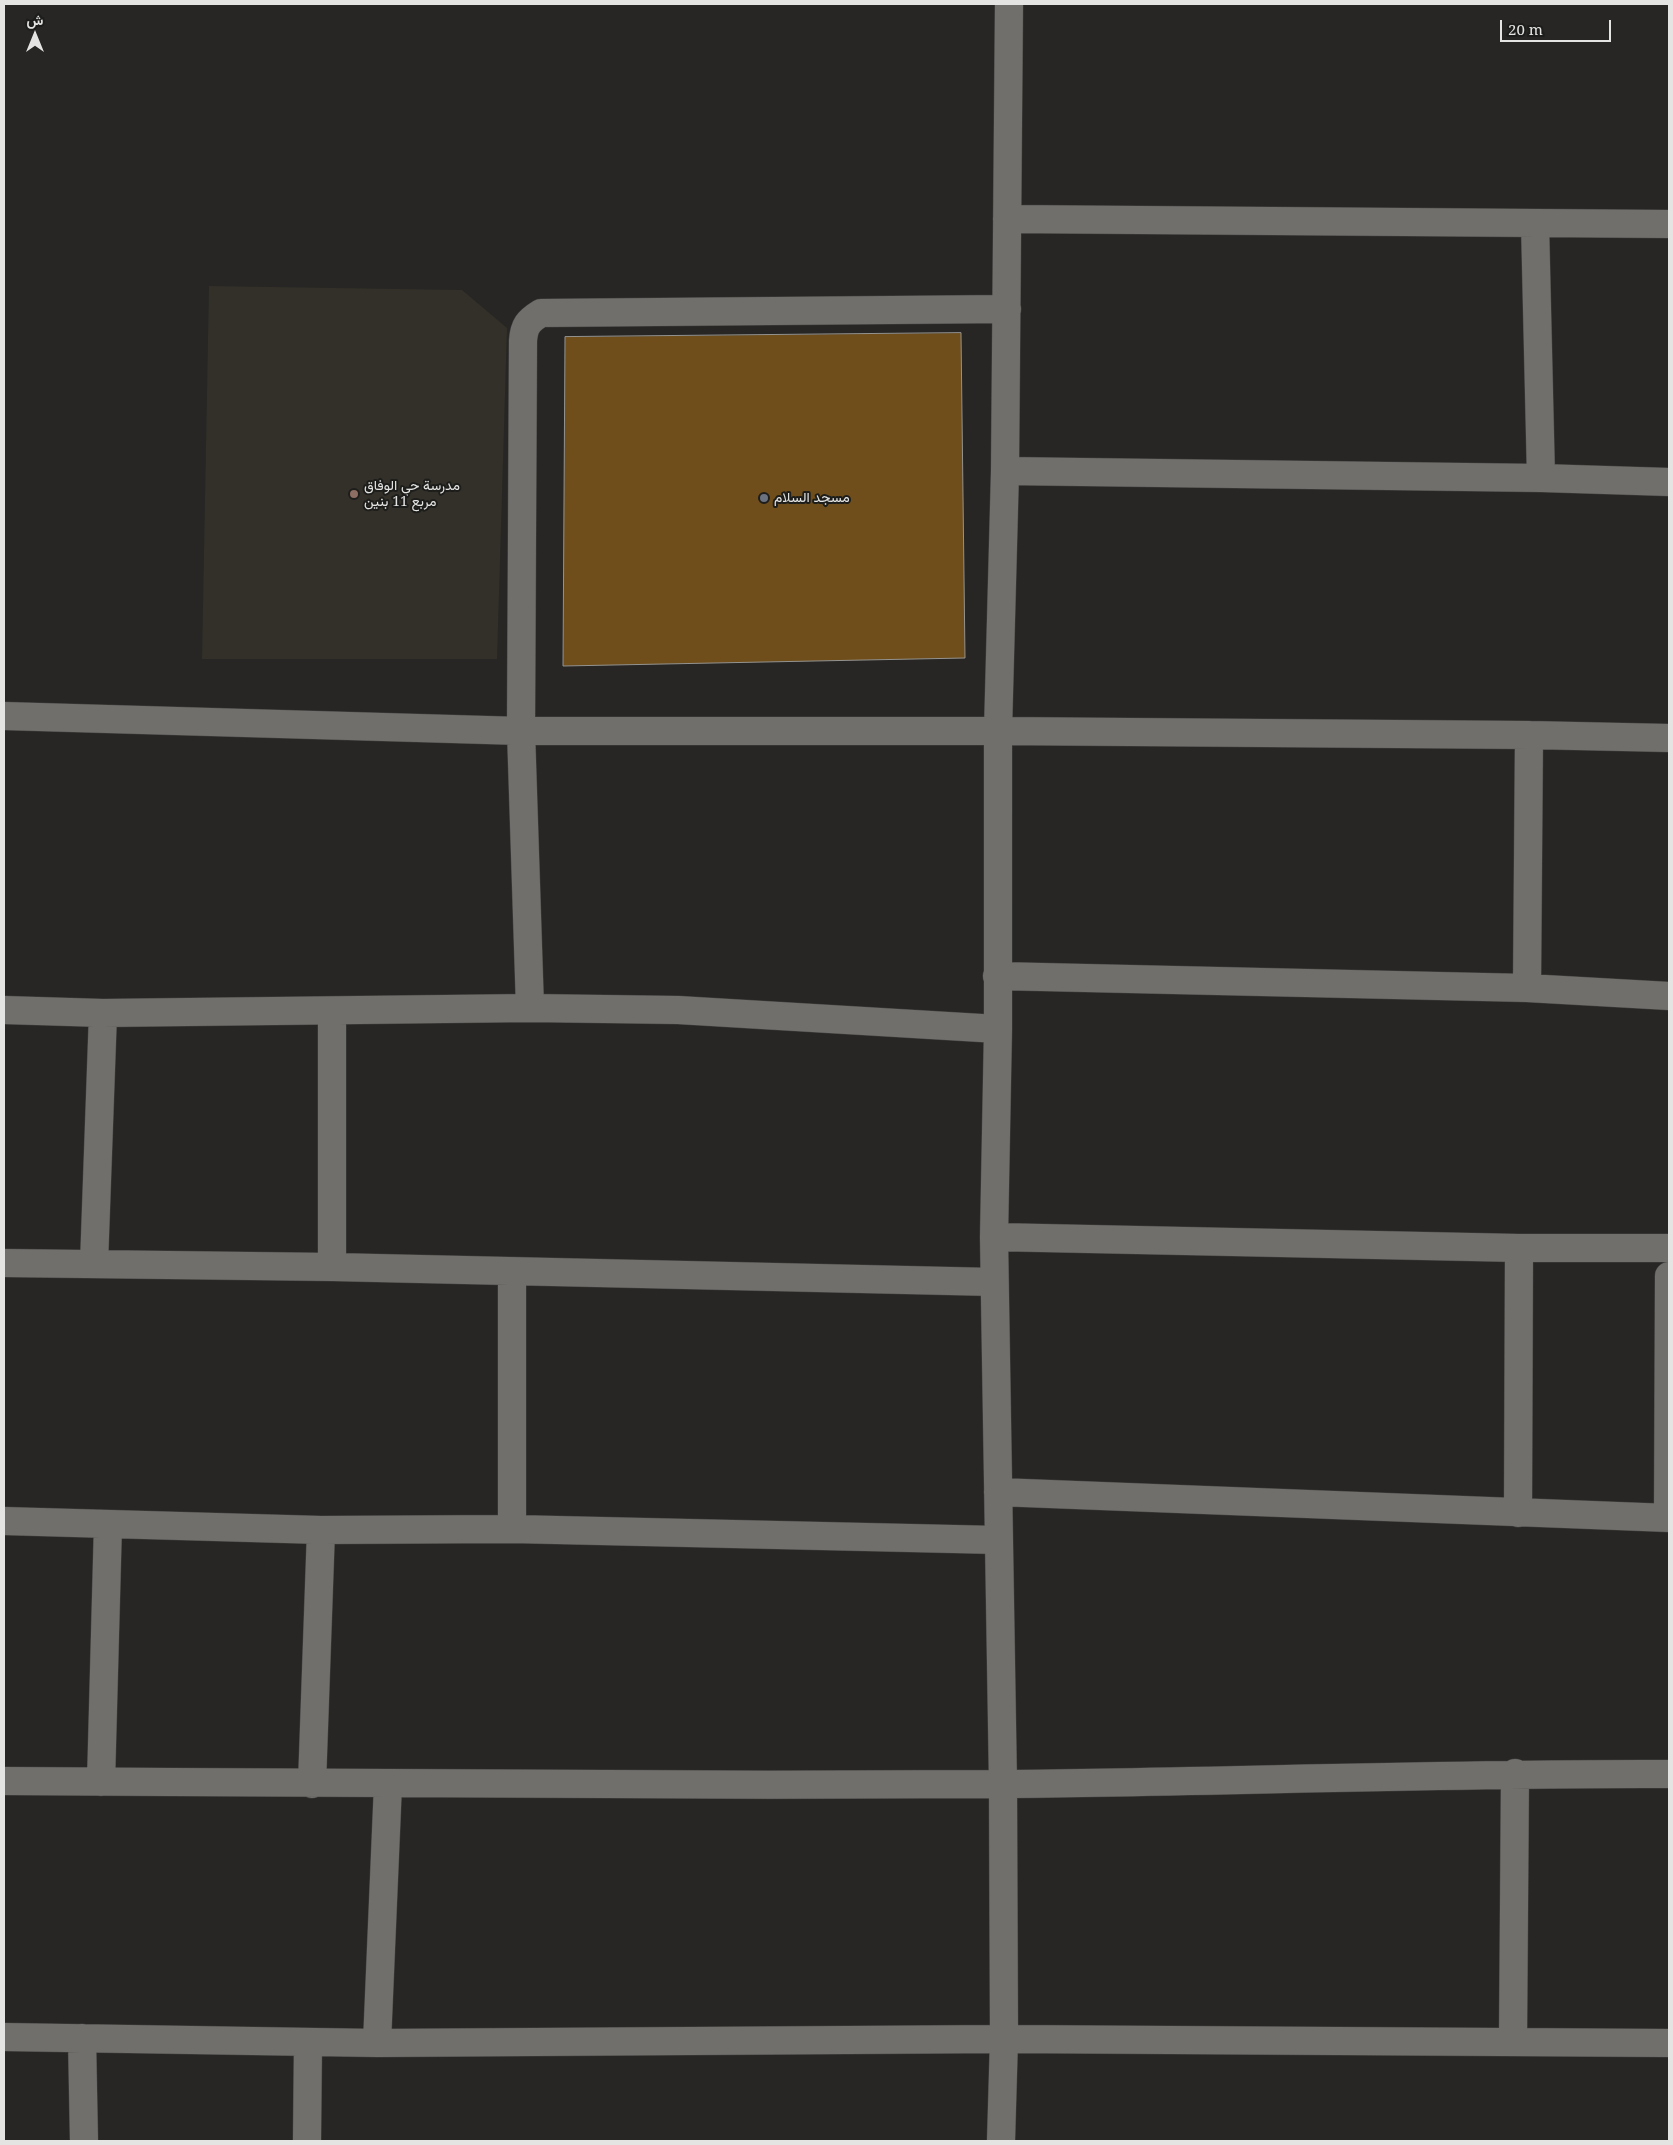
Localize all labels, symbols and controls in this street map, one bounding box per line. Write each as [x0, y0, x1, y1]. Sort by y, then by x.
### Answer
north arrow [10, 10, 60, 60]
text: ش [27, 10, 43, 29]
scale bar [1503, 10, 1614, 42]
text: 20 m [1508, 19, 1543, 39]
place label: مدرسة حي الوفاق مربع 11 بنين [364, 478, 460, 511]
marker: مدرسة حي الوفاق مربع 11 بنين [348, 488, 360, 500]
place label: مسجد السلام [774, 490, 850, 506]
marker: مسجد السلام [758, 492, 770, 504]

